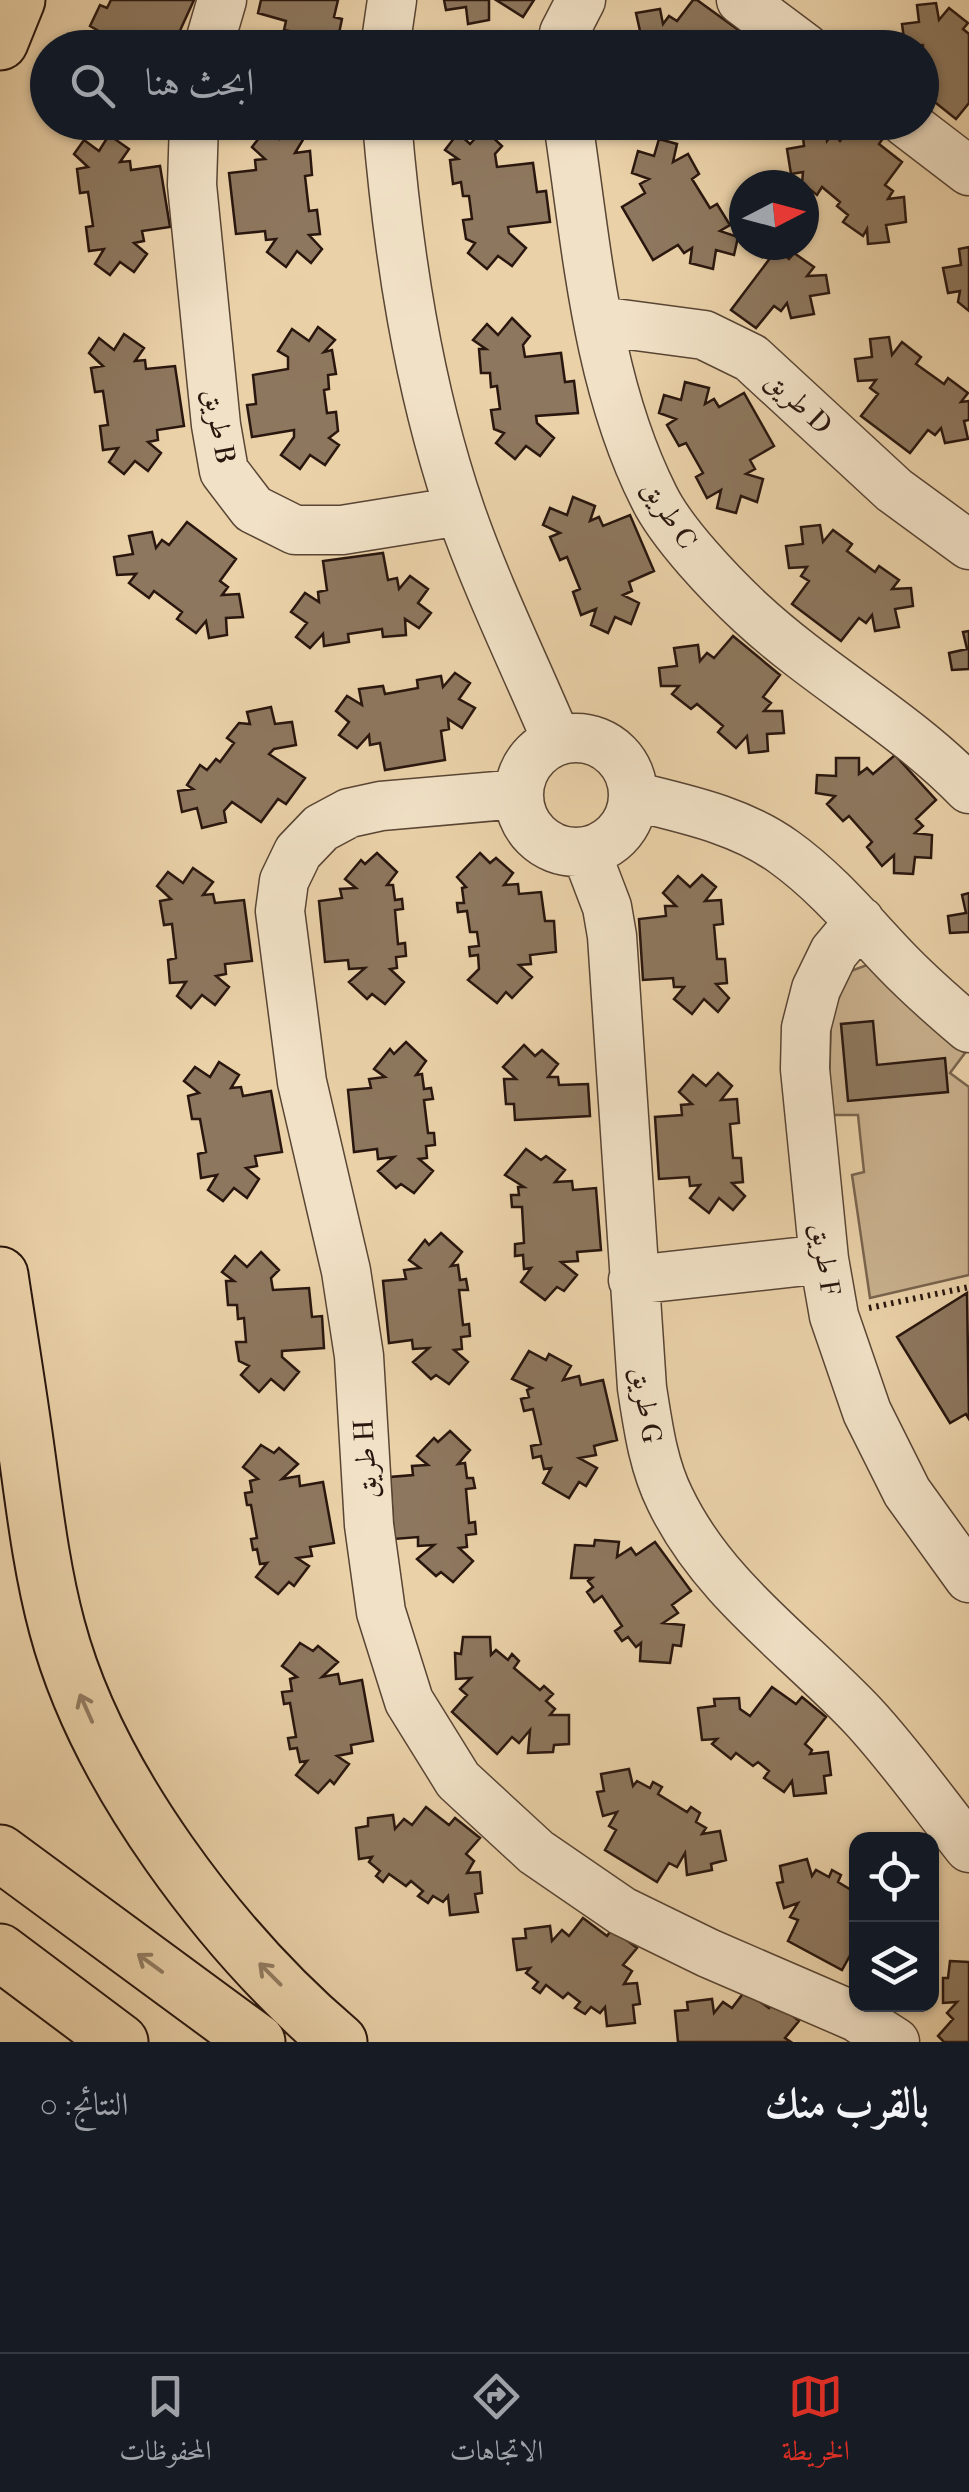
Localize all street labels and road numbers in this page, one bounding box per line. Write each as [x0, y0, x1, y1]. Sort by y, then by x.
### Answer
street label: طريق D [758, 363, 839, 442]
street label: طريق B [196, 386, 243, 466]
street label: طريق C [635, 473, 705, 555]
street label: طريق F [804, 1221, 847, 1297]
street label: طريق G [624, 1364, 669, 1446]
street label: طريق H [346, 1418, 385, 1499]

